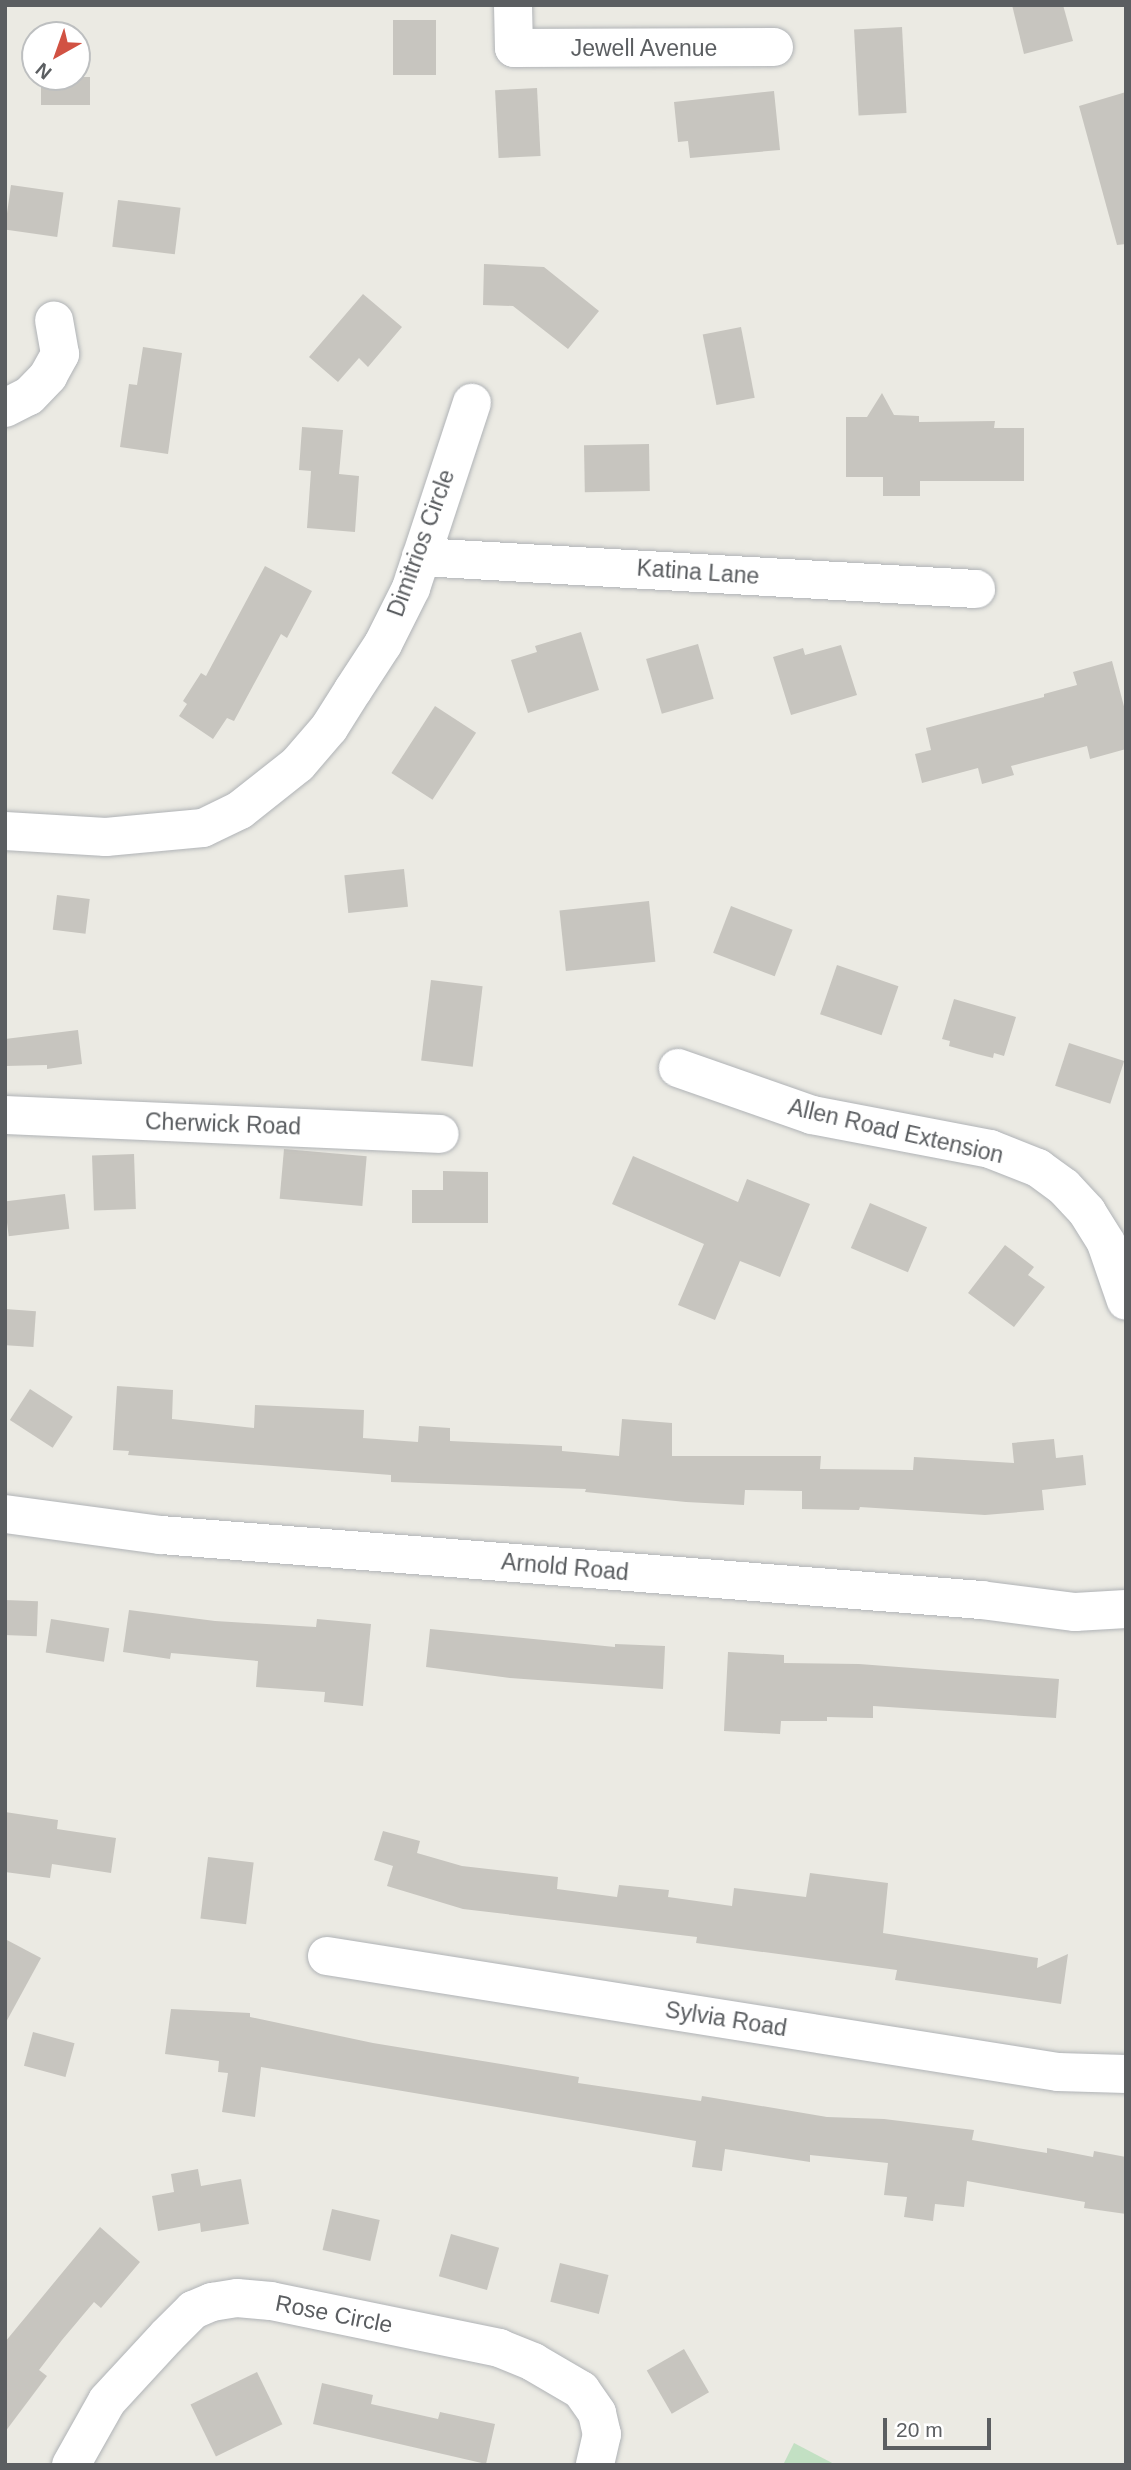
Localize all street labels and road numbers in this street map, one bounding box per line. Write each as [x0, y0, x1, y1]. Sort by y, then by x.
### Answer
street label: Jewell Avenue [570, 34, 718, 62]
street label: Dimitrios Circle [382, 466, 460, 620]
street label: Katina Lane [636, 554, 760, 590]
street label: Allen Road Extension [786, 1093, 1006, 1169]
street label: Cherwick Road [145, 1107, 301, 1141]
street label: Arnold Road [500, 1548, 630, 1586]
street label: Sylvia Road [663, 1996, 789, 2042]
street label: Rose Circle [273, 2289, 395, 2339]

